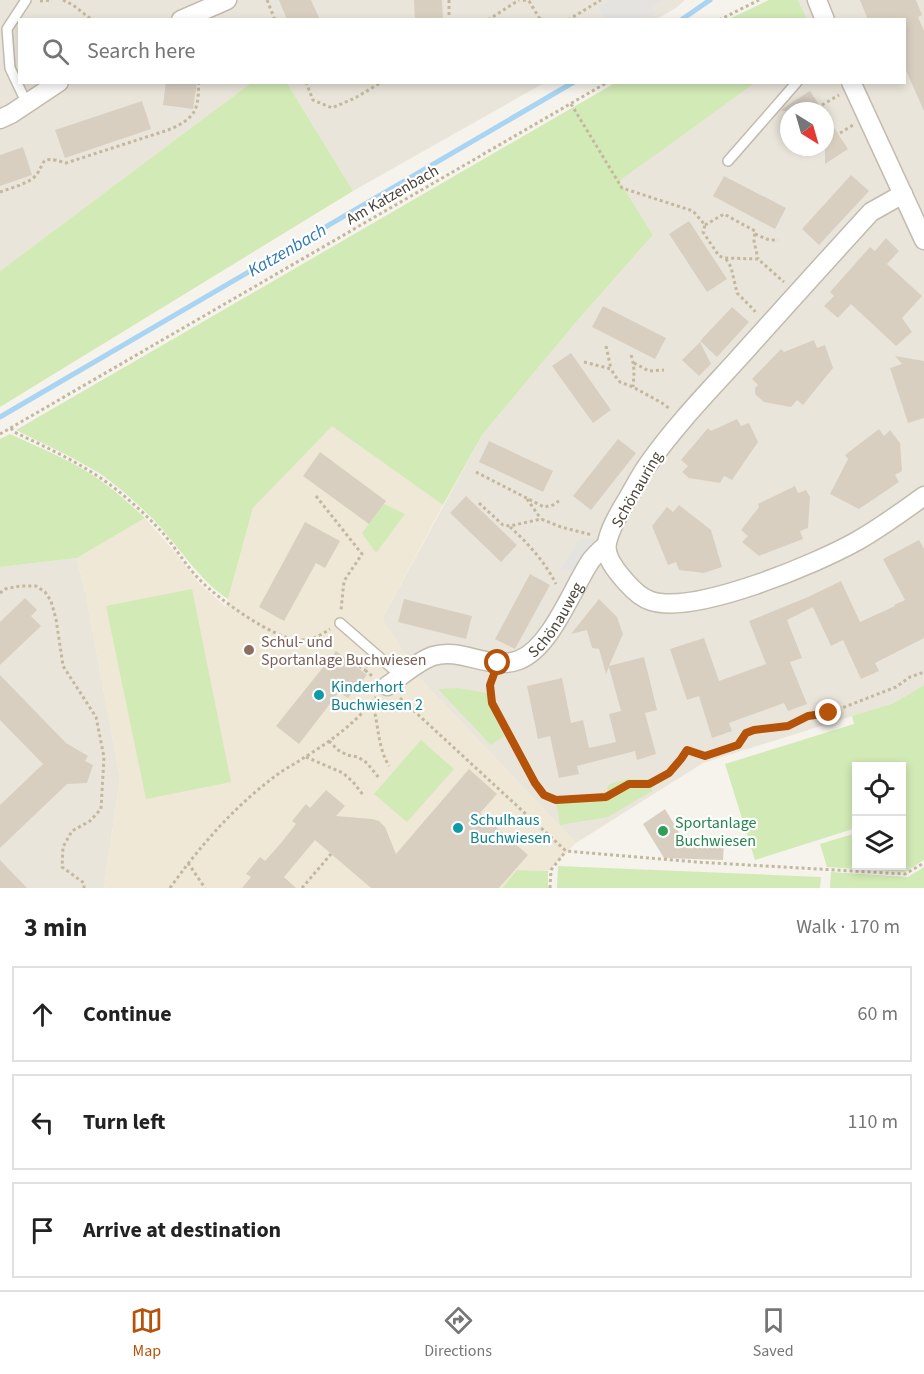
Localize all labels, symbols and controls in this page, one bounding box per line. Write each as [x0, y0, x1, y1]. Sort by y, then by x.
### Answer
search box [18, 18, 906, 84]
icon: search [39, 35, 72, 68]
text: Search here [87, 35, 195, 67]
north arrow [780, 102, 834, 156]
street label: Am Katzenbach [342, 159, 443, 230]
water label: Katzenbach [243, 218, 331, 283]
street label: Schönauring [606, 447, 668, 532]
street label: Schönauweg [523, 578, 588, 663]
place label: Schul- und Sportanlage Buchwiesen [261, 631, 427, 671]
marker: Schul- und Sportanlage Buchwiesen [242, 643, 256, 657]
route start [484, 649, 510, 675]
place label: Kinderhort Buchwiesen 2 [331, 676, 423, 716]
marker: Kinderhort Buchwiesen 2 [312, 688, 326, 702]
route end [815, 699, 841, 725]
map controls [852, 762, 906, 870]
button: locate [852, 762, 906, 816]
place label: Schulhaus Buchwiesen [470, 809, 551, 849]
place label: Sportanlage Buchwiesen [675, 812, 757, 852]
button: layers [852, 816, 906, 870]
marker: Schulhaus Buchwiesen [451, 821, 465, 835]
marker: Sportanlage Buchwiesen [656, 824, 670, 838]
text: 3 min [24, 909, 87, 946]
text: Walk · 170 m [796, 913, 900, 941]
icon: ahead [26, 998, 59, 1031]
text: Continue [83, 998, 172, 1030]
text: 60 m [858, 1000, 898, 1028]
icon: left [26, 1106, 59, 1139]
text: Turn left [83, 1106, 165, 1138]
text: 110 m [848, 1108, 898, 1136]
icon: arrive [26, 1214, 59, 1247]
text: Arrive at destination [83, 1214, 281, 1246]
tab: Map [130, 1304, 163, 1362]
tab: Directions [424, 1304, 492, 1362]
tab: Saved [753, 1304, 794, 1362]

